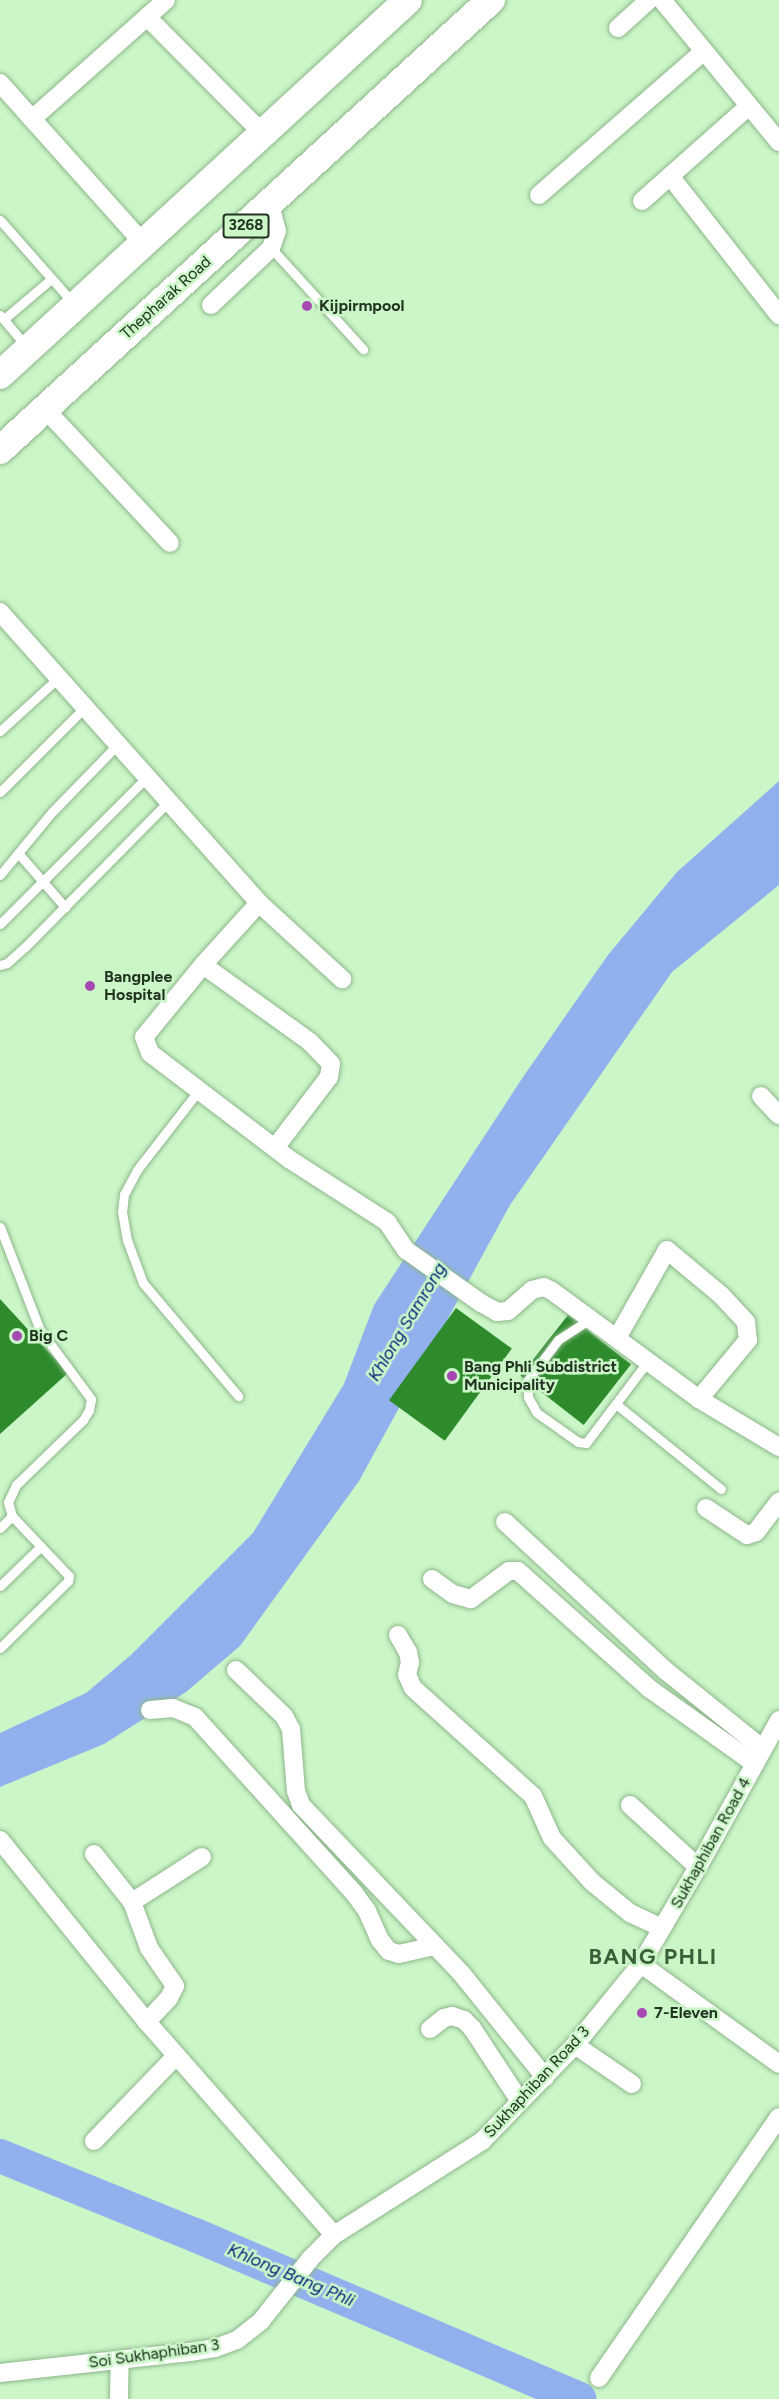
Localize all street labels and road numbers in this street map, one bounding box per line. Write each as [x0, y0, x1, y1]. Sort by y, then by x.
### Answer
road number: 3268 [222, 214, 270, 238]
street label: Thepharak Road [117, 252, 215, 344]
street label: Sukhaphiban Road 4 [667, 1774, 755, 1912]
street label: Sukhaphiban Road 3 [480, 2022, 594, 2142]
street label: Soi Sukhaphiban 3 [88, 2335, 220, 2373]

